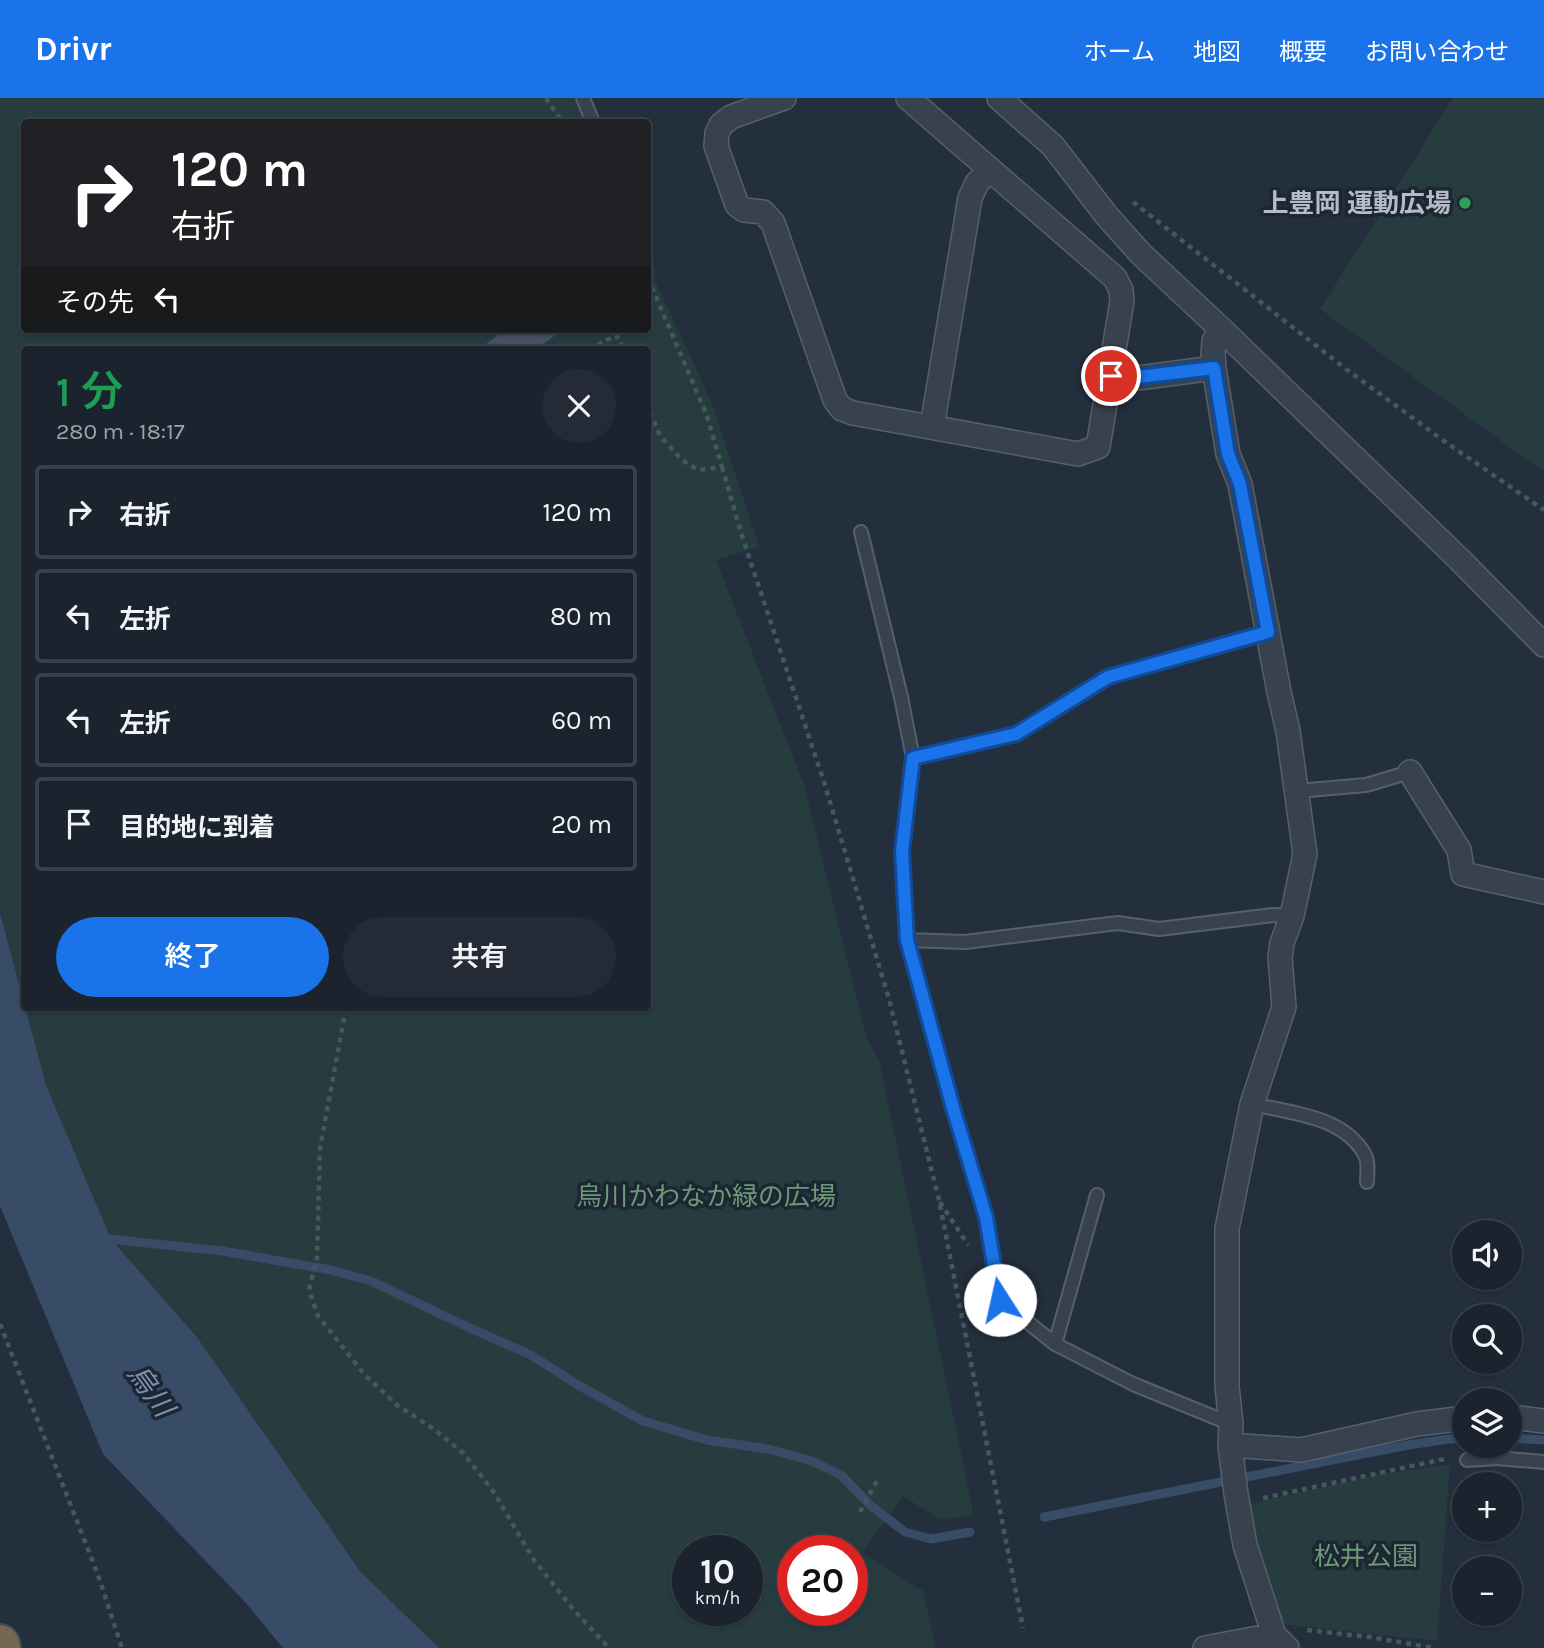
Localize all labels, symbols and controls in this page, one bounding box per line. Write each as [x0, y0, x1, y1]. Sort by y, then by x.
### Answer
text: Drivr [35, 30, 112, 68]
text: ホーム [1084, 38, 1155, 66]
text: 地図 [1193, 38, 1241, 66]
text: 概要 [1279, 38, 1327, 66]
text: お問い合わせ [1365, 38, 1509, 66]
text: 120 m [171, 141, 308, 198]
icon: right [56, 147, 147, 238]
place label: 上豊岡 運動広場 [1262, 188, 1451, 219]
marker: 上豊岡 運動広場 [1457, 195, 1473, 211]
text: 右折 [171, 208, 235, 245]
icon: left [148, 280, 186, 318]
text: その先 [56, 287, 134, 318]
pin [1081, 346, 1141, 406]
icon: arrive [1092, 357, 1130, 395]
text: 1 分 [56, 367, 123, 417]
button: close [542, 369, 616, 443]
text: 280 m · 18:17 [56, 418, 185, 445]
icon: right [60, 493, 98, 531]
text: 120 m [542, 497, 612, 528]
text: 右折 [119, 500, 171, 531]
icon: left [60, 597, 98, 635]
text: 80 m [550, 601, 612, 632]
text: 左折 [119, 604, 171, 635]
icon: left [60, 701, 98, 739]
text: 60 m [551, 705, 612, 736]
text: 左折 [119, 708, 171, 739]
icon: arrive [60, 805, 98, 843]
text: 20 m [551, 809, 612, 840]
text: 目的地に到着 [119, 812, 275, 843]
button: 終了 [56, 917, 329, 997]
button: 共有 [343, 917, 616, 997]
park label: 烏川かわなか緑の広場 [576, 1181, 836, 1212]
map controls [1452, 1220, 1522, 1626]
button: sound [1452, 1220, 1522, 1290]
position arrow [963, 1263, 1037, 1337]
button: search [1452, 1304, 1522, 1374]
water label: 烏川 [121, 1358, 182, 1425]
button: layers [1452, 1388, 1522, 1458]
button: + [1452, 1472, 1522, 1542]
speed limit sign: 20 [777, 1535, 868, 1626]
park label: 松井公園 [1314, 1541, 1418, 1572]
text: 10 [700, 1551, 735, 1592]
button: − [1452, 1556, 1522, 1626]
text: km/h [695, 1587, 740, 1609]

